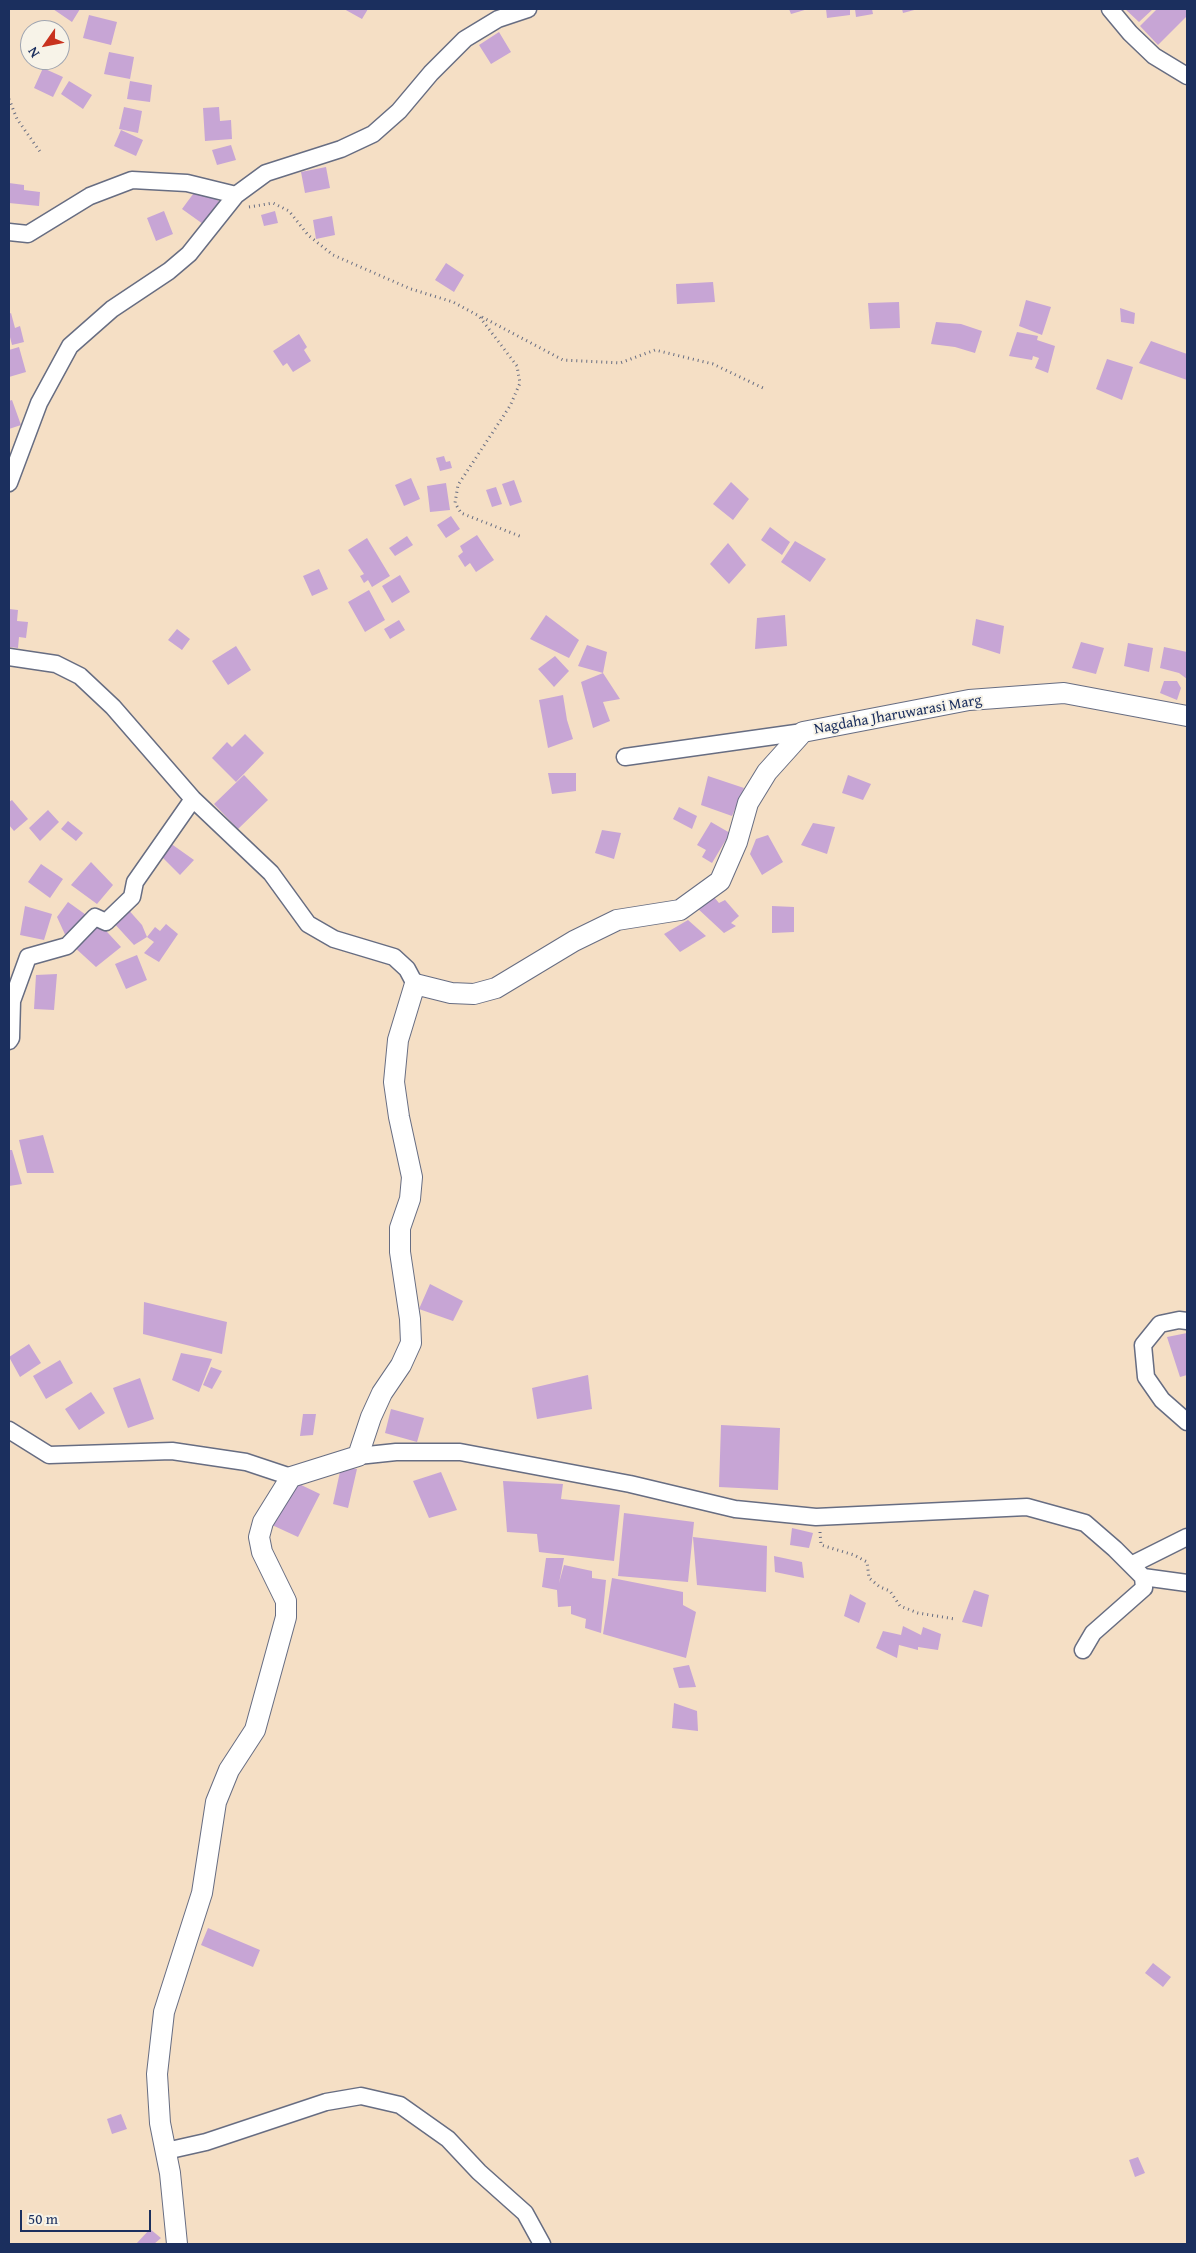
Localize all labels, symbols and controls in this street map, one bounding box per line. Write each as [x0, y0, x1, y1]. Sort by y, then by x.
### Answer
north arrow [20, 20, 70, 70]
text: N [22, 43, 44, 62]
street label: Nagdaha Jharuwarasi Marg [813, 691, 983, 739]
scale bar [22, 2200, 154, 2232]
text: 50 m [28, 2208, 58, 2229]

